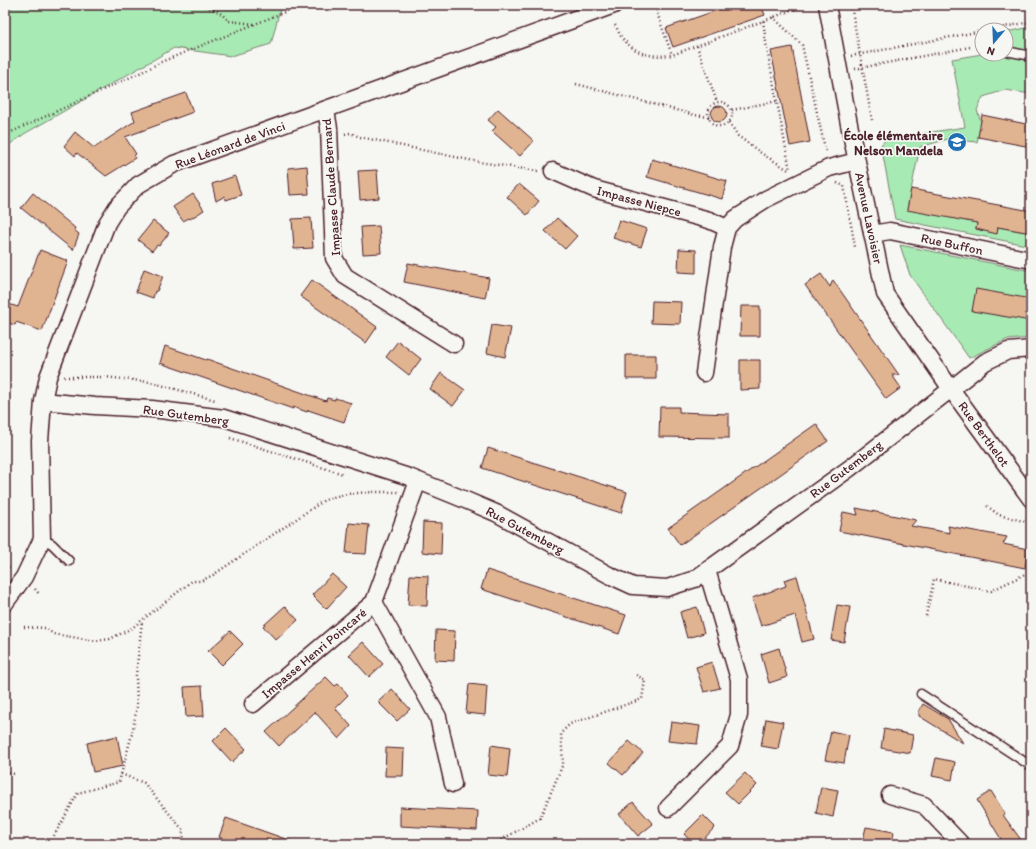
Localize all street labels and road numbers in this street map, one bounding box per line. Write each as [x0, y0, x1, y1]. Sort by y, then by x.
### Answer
street label: Rue Léonard de Vinci [173, 118, 287, 172]
street label: Impasse Claude Bernard [319, 118, 343, 256]
street label: Avenue Lavoisier [852, 171, 886, 265]
street label: Impasse Niepce [595, 183, 683, 219]
street label: Rue Buffon [920, 230, 985, 258]
street label: Rue Berthelot [955, 398, 1013, 470]
street label: Rue Gutemberg [142, 402, 230, 429]
street label: Rue Gutemberg [807, 437, 885, 501]
street label: Rue Gutemberg [483, 503, 567, 557]
street label: Impasse Henri Poincaré [259, 605, 369, 701]

